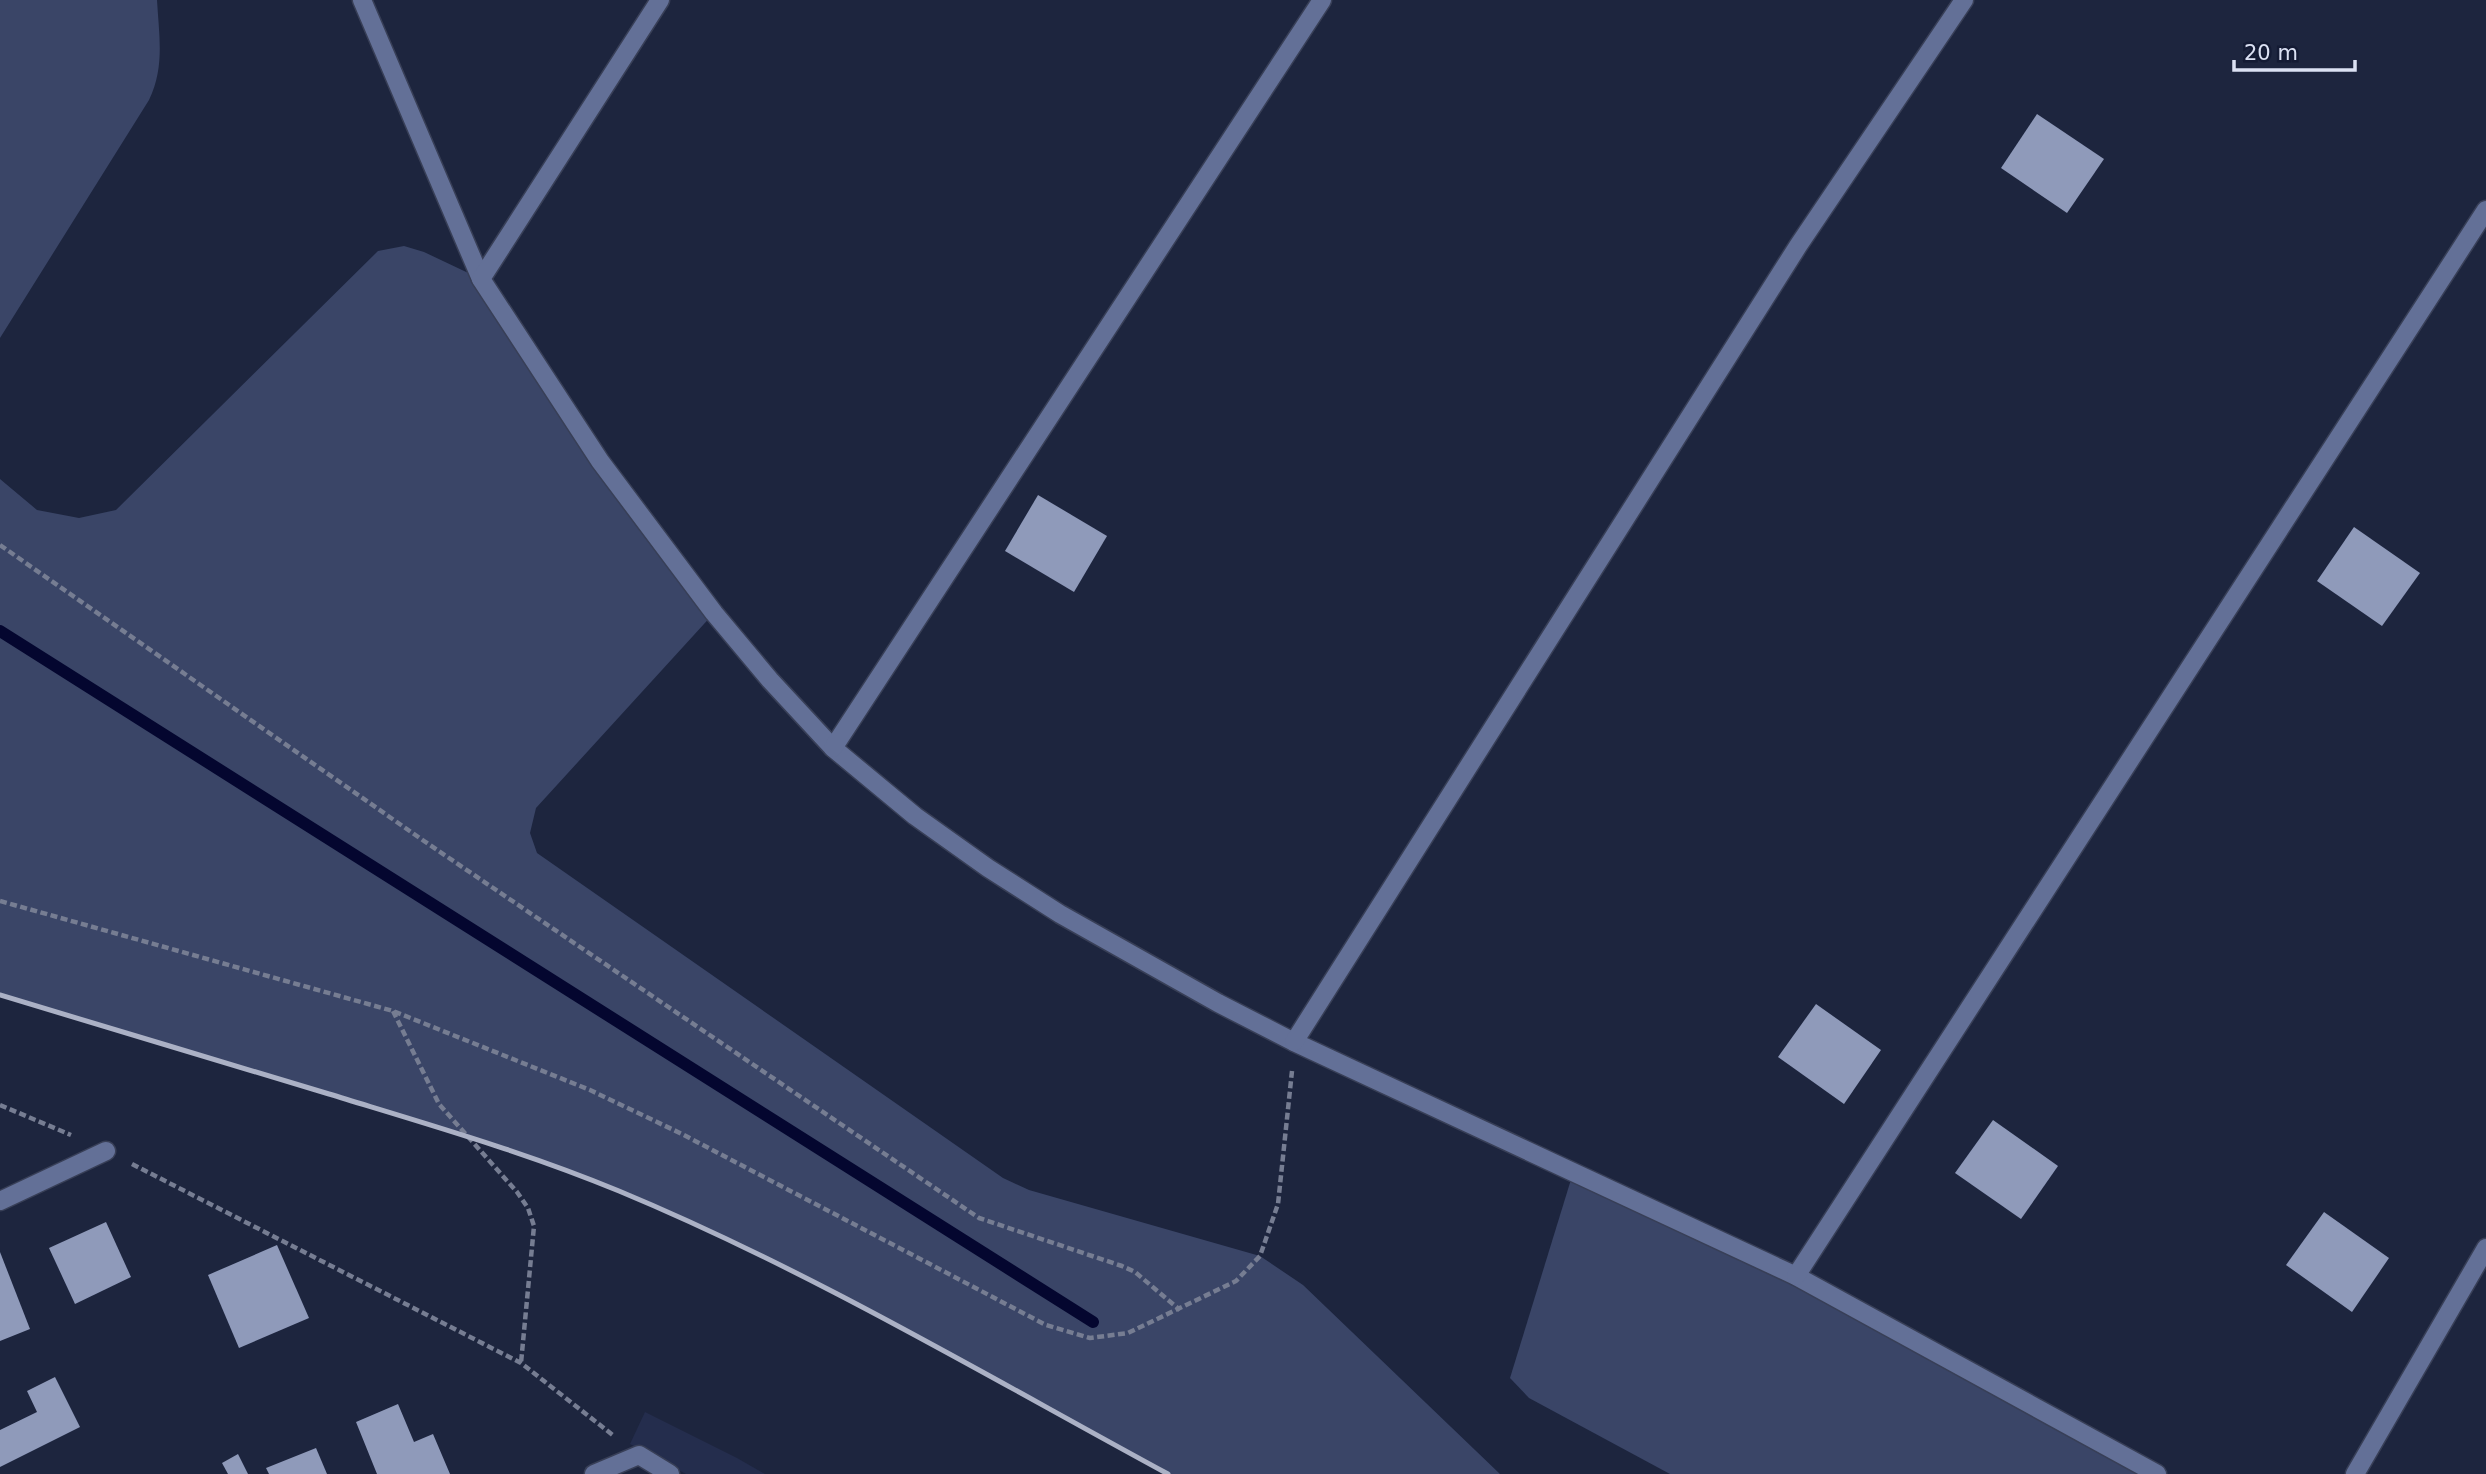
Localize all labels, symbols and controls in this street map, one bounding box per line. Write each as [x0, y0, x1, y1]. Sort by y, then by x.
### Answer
scale bar [2234, 28, 2355, 72]
text: 20 m [2244, 41, 2298, 65]

